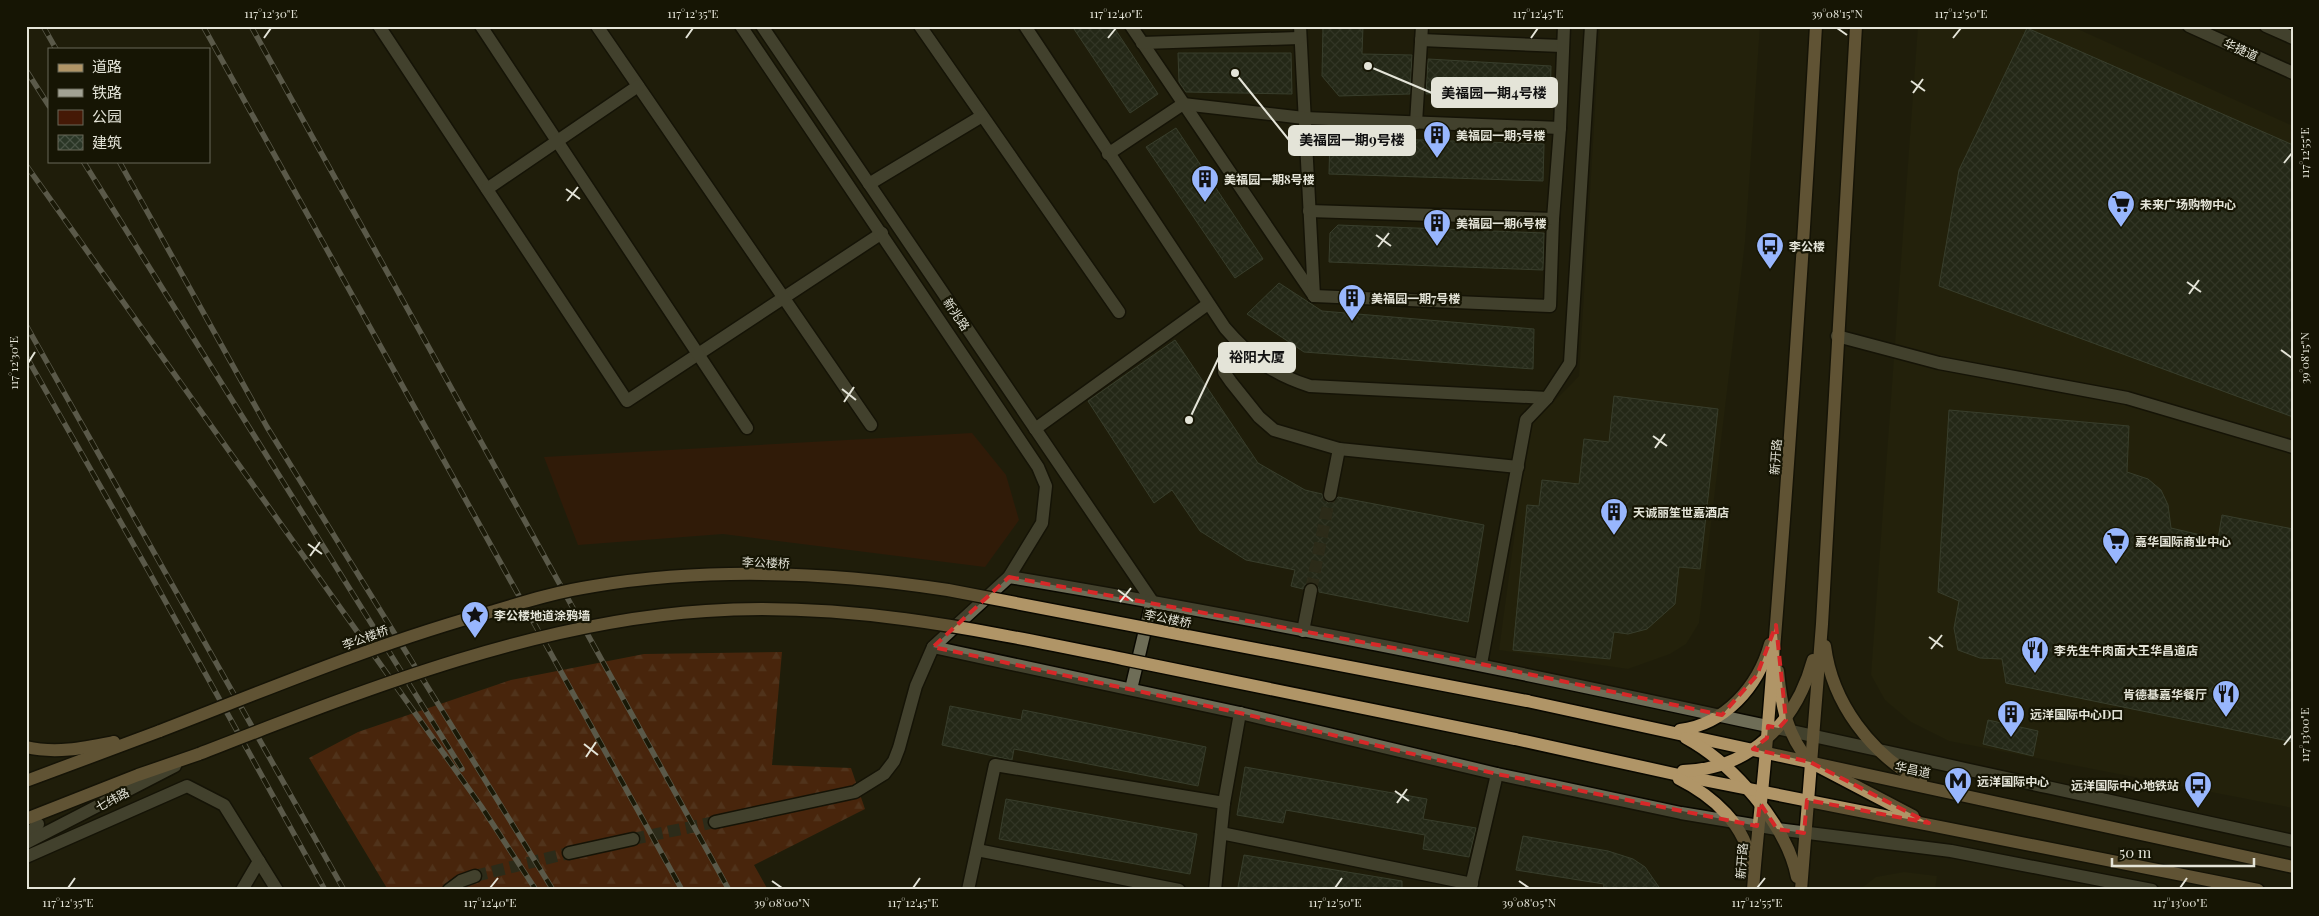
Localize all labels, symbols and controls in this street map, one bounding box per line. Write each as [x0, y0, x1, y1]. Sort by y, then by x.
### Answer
text: 117°12'30"E [244, 5, 298, 21]
text: 117°12'35"E [667, 5, 719, 21]
text: 117°12'40"E [1089, 5, 1143, 21]
text: 117°12'45"E [1513, 5, 1563, 21]
text: 39°08'15"N [1811, 5, 1863, 21]
text: 117°12'50"E [1935, 5, 1987, 21]
street label: 华捷道 [2221, 34, 2261, 64]
legend [48, 48, 210, 162]
text: 道路 [92, 56, 122, 76]
callout: 美福园一期4号楼 [1432, 78, 1557, 107]
text: 铁路 [92, 82, 122, 102]
text: 美福园一期4号楼 [1441, 83, 1547, 102]
text: 公园 [92, 106, 122, 126]
building icon: 美福园一期5号楼 [1422, 120, 1452, 159]
callout: 美福园一期9号楼 [1289, 126, 1415, 155]
place label: 美福园一期5号楼 [1456, 127, 1546, 143]
text: 117°12'55"E [2296, 128, 2312, 178]
text: 美福园一期9号楼 [1299, 130, 1405, 149]
text: 建筑 [92, 132, 122, 152]
building icon: 美福园一期8号楼 [1190, 164, 1220, 203]
place label: 美福园一期8号楼 [1224, 171, 1315, 187]
supermarket icon: 未来广场购物中心 [2106, 189, 2136, 228]
place label: 未来广场购物中心 [2140, 196, 2236, 212]
building icon: 美福园一期6号楼 [1422, 208, 1452, 247]
place label: 美福园一期6号楼 [1456, 215, 1547, 231]
bus stop icon: 李公楼 [1755, 231, 1785, 270]
place label: 李公楼 [1789, 238, 1825, 254]
building icon: 美福园一期7号楼 [1337, 283, 1367, 322]
place label: 美福园一期7号楼 [1371, 290, 1460, 306]
street label: 新兆路 [940, 295, 974, 333]
text: 39°08'15"N [2296, 332, 2312, 384]
text: 117°12'30"E [5, 336, 21, 390]
callout: 裕阳大厦 [1219, 343, 1295, 372]
text: 裕阳大厦 [1229, 347, 1285, 366]
street label: 新开路 [1766, 438, 1784, 476]
building icon: 天诚丽笙世嘉酒店 [1599, 497, 1629, 536]
place label: 天诚丽笙世嘉酒店 [1633, 504, 1729, 520]
supermarket icon: 嘉华国际商业中心 [2101, 526, 2131, 565]
place label: 嘉华国际商业中心 [2135, 533, 2231, 549]
street label: 李公楼桥 [742, 553, 790, 571]
place icon: 李公楼地道涂鸦墙 [460, 600, 490, 639]
street label: 李公楼桥 [1143, 606, 1193, 630]
place label: 李公楼地道涂鸦墙 [494, 607, 590, 623]
street label: 李公楼桥 [340, 621, 390, 653]
restaurant icon: 李先生牛肉面大王华昌道店 [2020, 635, 2050, 674]
place label: 李先生牛肉面大王华昌道店 [2054, 642, 2198, 658]
restaurant icon: 肯德基嘉华餐厅 [2211, 679, 2241, 718]
place label: 肯德基嘉华餐厅 [2123, 686, 2207, 702]
building icon: 远洋国际中心D口 [1996, 699, 2026, 738]
place label: 远洋国际中心D口 [2030, 706, 2123, 722]
text: 117°13'00"E [2296, 708, 2312, 762]
street label: 华昌道 [1894, 757, 1932, 781]
metro station icon: 远洋国际中心 [1943, 766, 1973, 805]
bus stop icon: 远洋国际中心地铁站 [2183, 770, 2213, 809]
place label: 远洋国际中心 [1977, 773, 2049, 789]
place label: 远洋国际中心地铁站 [2071, 777, 2179, 793]
street label: 七纬路 [92, 784, 132, 814]
scale bar [2112, 836, 2254, 868]
street label: 新开路 [1732, 842, 1750, 880]
text: 50 m [2119, 842, 2152, 862]
text: 117°12'35"E [42, 894, 94, 910]
text: 117°12'40"E [463, 894, 517, 910]
text: 39°08'00"N [754, 894, 811, 910]
text: 117°12'45"E [888, 894, 938, 910]
text: 117°12'50"E [1309, 894, 1361, 910]
text: 39°08'05"N [1502, 894, 1557, 910]
text: 117°12'55"E [1732, 894, 1782, 910]
text: 117°13'00"E [2153, 894, 2207, 910]

